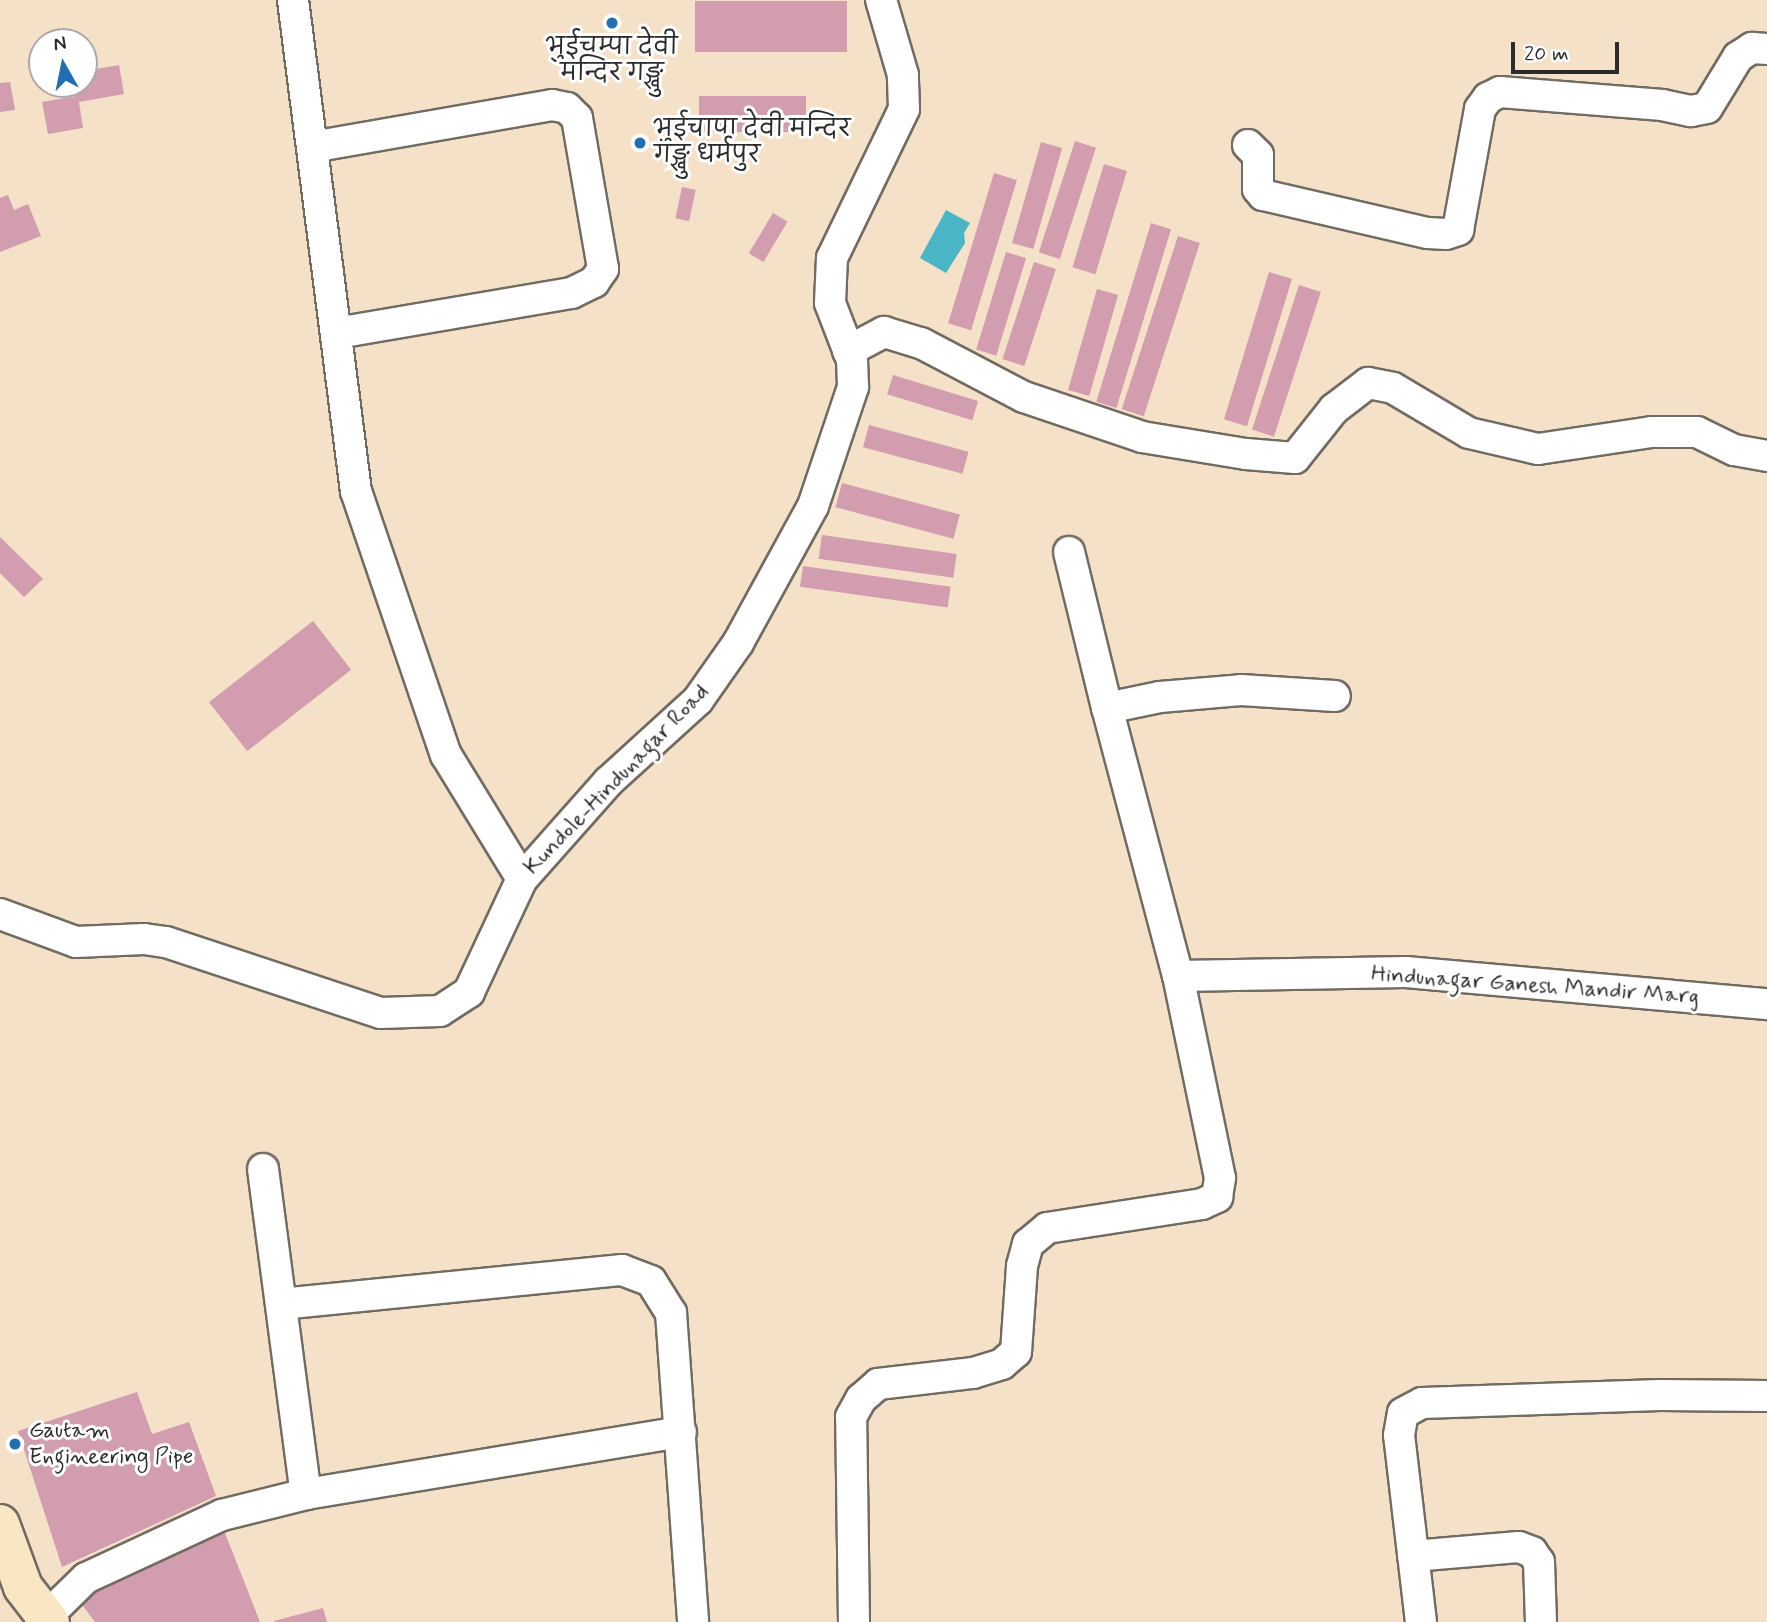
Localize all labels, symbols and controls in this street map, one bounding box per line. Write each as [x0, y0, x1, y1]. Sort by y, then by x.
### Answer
marker: भुईचम्पा देवी मन्दिर गङ्खु [604, 15, 620, 31]
north arrow [28, 28, 98, 98]
scale bar [1515, 28, 1624, 72]
text: N [52, 30, 68, 57]
place label: भुईचम्पा देवी मन्दिर गङ्खु [546, 34, 678, 88]
text: 20 m [1524, 40, 1569, 68]
place label: भुईचापा देवी मन्दिर गङ्खु धर्मपुर [654, 116, 851, 170]
marker: भुईचापा देवी मन्दिर गङ्खु धर्मपुर [632, 135, 648, 151]
street label: Kundole-Hindunagar Road [519, 680, 715, 880]
street label: Hindunagar Ganesh Mandir Marg [1372, 961, 1698, 1011]
place label: Gautam Engineering Pipe [29, 1417, 193, 1471]
marker: Gautam Engineering Pipe [7, 1436, 23, 1452]

